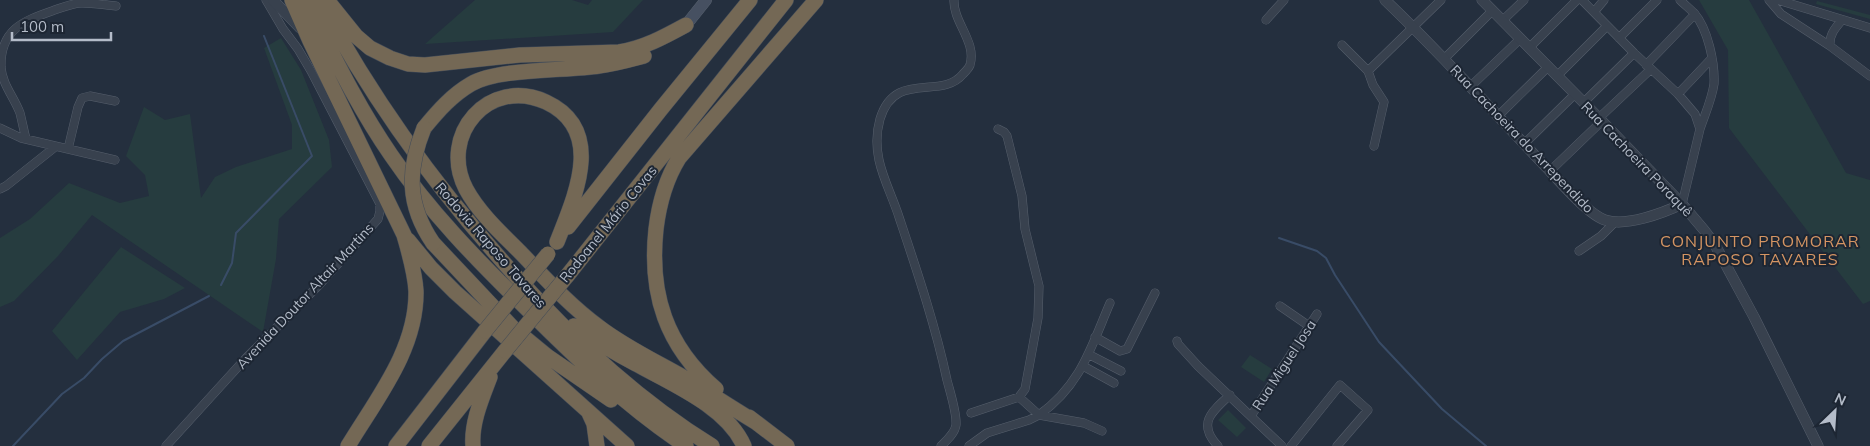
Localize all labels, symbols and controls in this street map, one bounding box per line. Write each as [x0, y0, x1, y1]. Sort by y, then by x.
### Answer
scale bar [12, 10, 111, 42]
text: 100 m [20, 17, 64, 36]
street label: Rua Cachoeira do Arrependido [1446, 61, 1598, 217]
street label: Rua Cachoeira Poraquê [1577, 98, 1697, 220]
street label: Rodoanel Mário Covas [555, 162, 661, 286]
street label: Rodovia Raposo Tavares [432, 178, 551, 312]
street label: Avenida Doutor Altair Martins [233, 219, 377, 373]
district label: CONJUNTO PROMORAR RAPOSO TAVARES [1660, 231, 1860, 269]
street label: Rua Miguel Josa [1248, 316, 1320, 414]
north arrow [1810, 386, 1860, 436]
text: N [1832, 389, 1849, 410]

